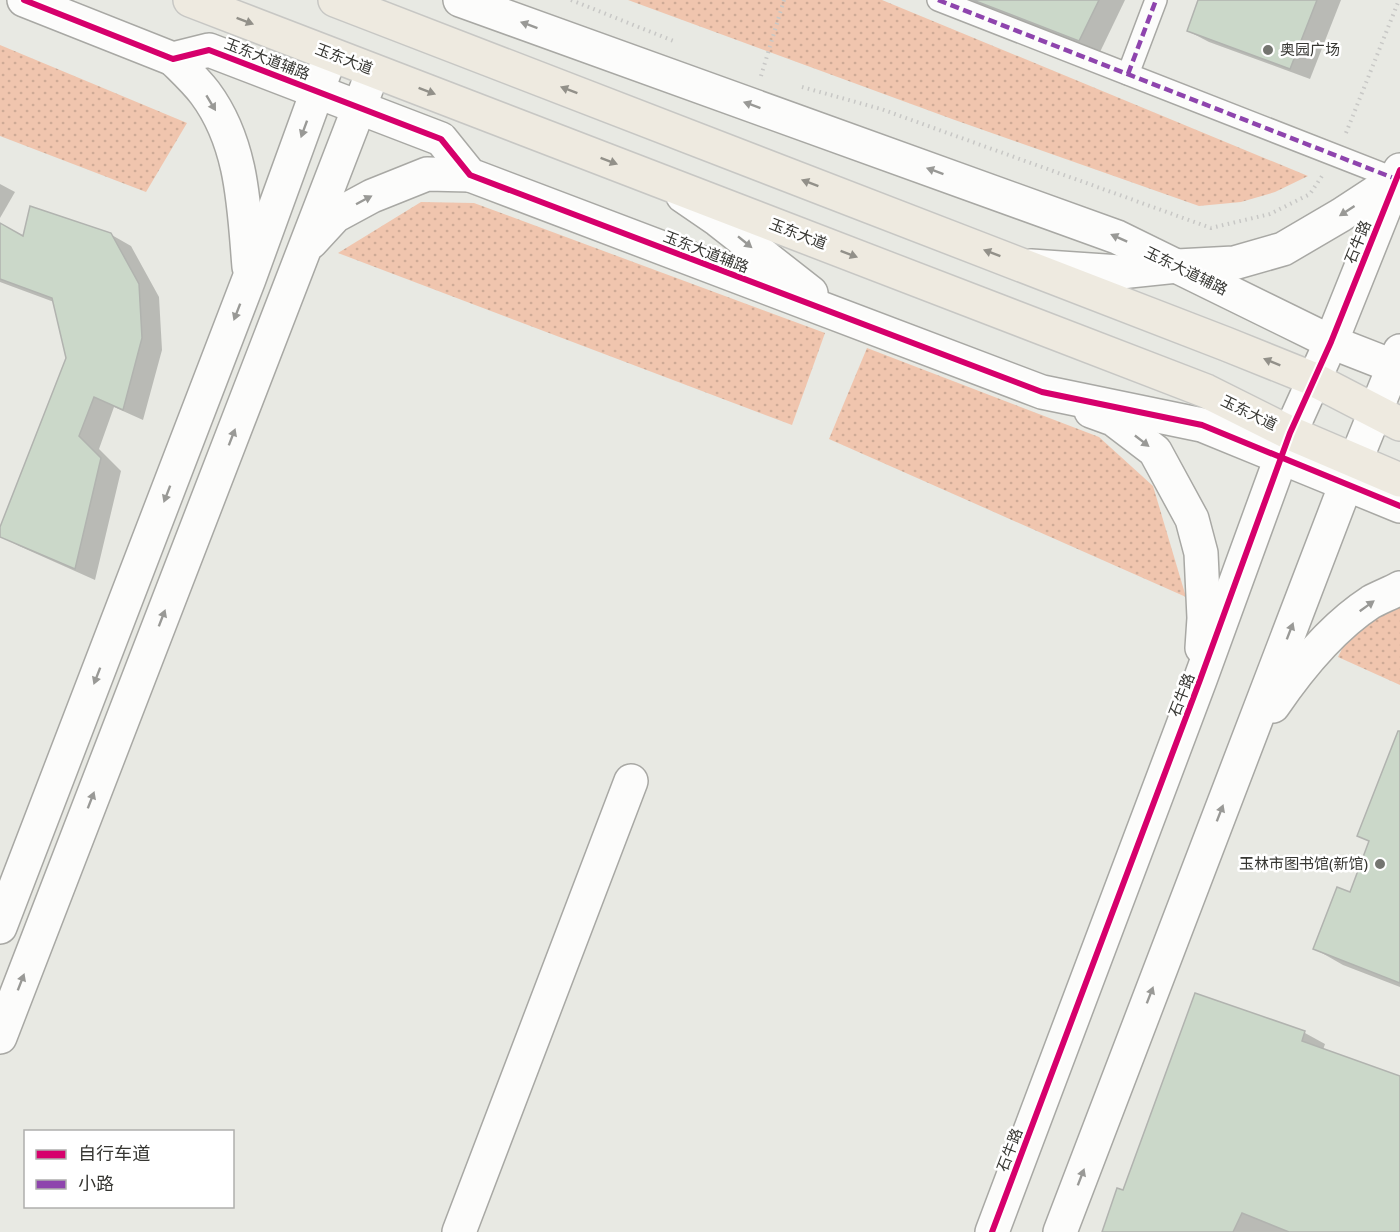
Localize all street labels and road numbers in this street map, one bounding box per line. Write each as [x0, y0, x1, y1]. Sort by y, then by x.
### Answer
street label: 玉东大道辅路 [222, 33, 313, 84]
street label: 玉东大道 [313, 38, 376, 78]
street label: 玉东大道 [767, 213, 830, 253]
street label: 石牛路 [1339, 217, 1375, 266]
street label: 玉东大道辅路 [661, 226, 752, 277]
street label: 玉东大道辅路 [1142, 241, 1231, 299]
street label: 玉东大道 [1218, 390, 1281, 434]
street label: 石牛路 [1164, 670, 1198, 719]
street label: 石牛路 [992, 1125, 1026, 1174]

